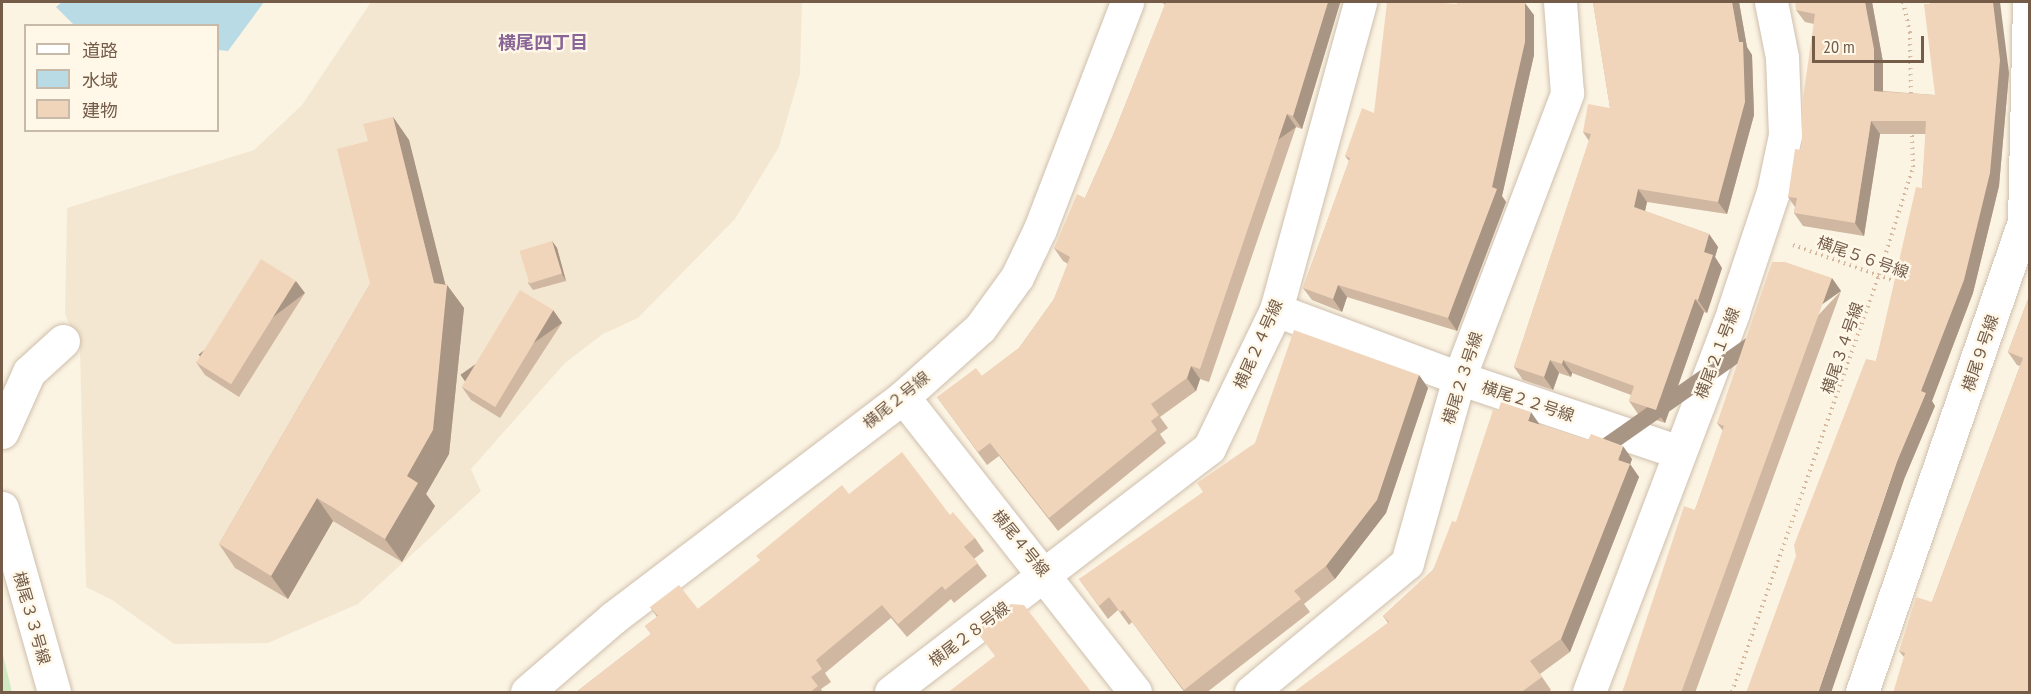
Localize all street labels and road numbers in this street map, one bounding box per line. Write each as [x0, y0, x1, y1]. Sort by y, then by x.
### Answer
street label: 横尾５６号線 [1814, 232, 1912, 282]
street label: 横尾２４号線 [1230, 296, 1286, 392]
street label: 横尾３４号線 [1817, 299, 1867, 397]
street label: 横尾２１号線 [1691, 305, 1743, 401]
street label: 横尾９号線 [1958, 312, 2002, 394]
street label: 横尾２３号線 [1438, 329, 1486, 427]
street label: 横尾２号線 [859, 367, 933, 433]
street label: 横尾２２号線 [1479, 377, 1577, 425]
street label: 横尾４号線 [988, 506, 1054, 580]
street label: 横尾３３号線 [10, 569, 54, 667]
street label: 横尾２８号線 [925, 597, 1013, 671]

